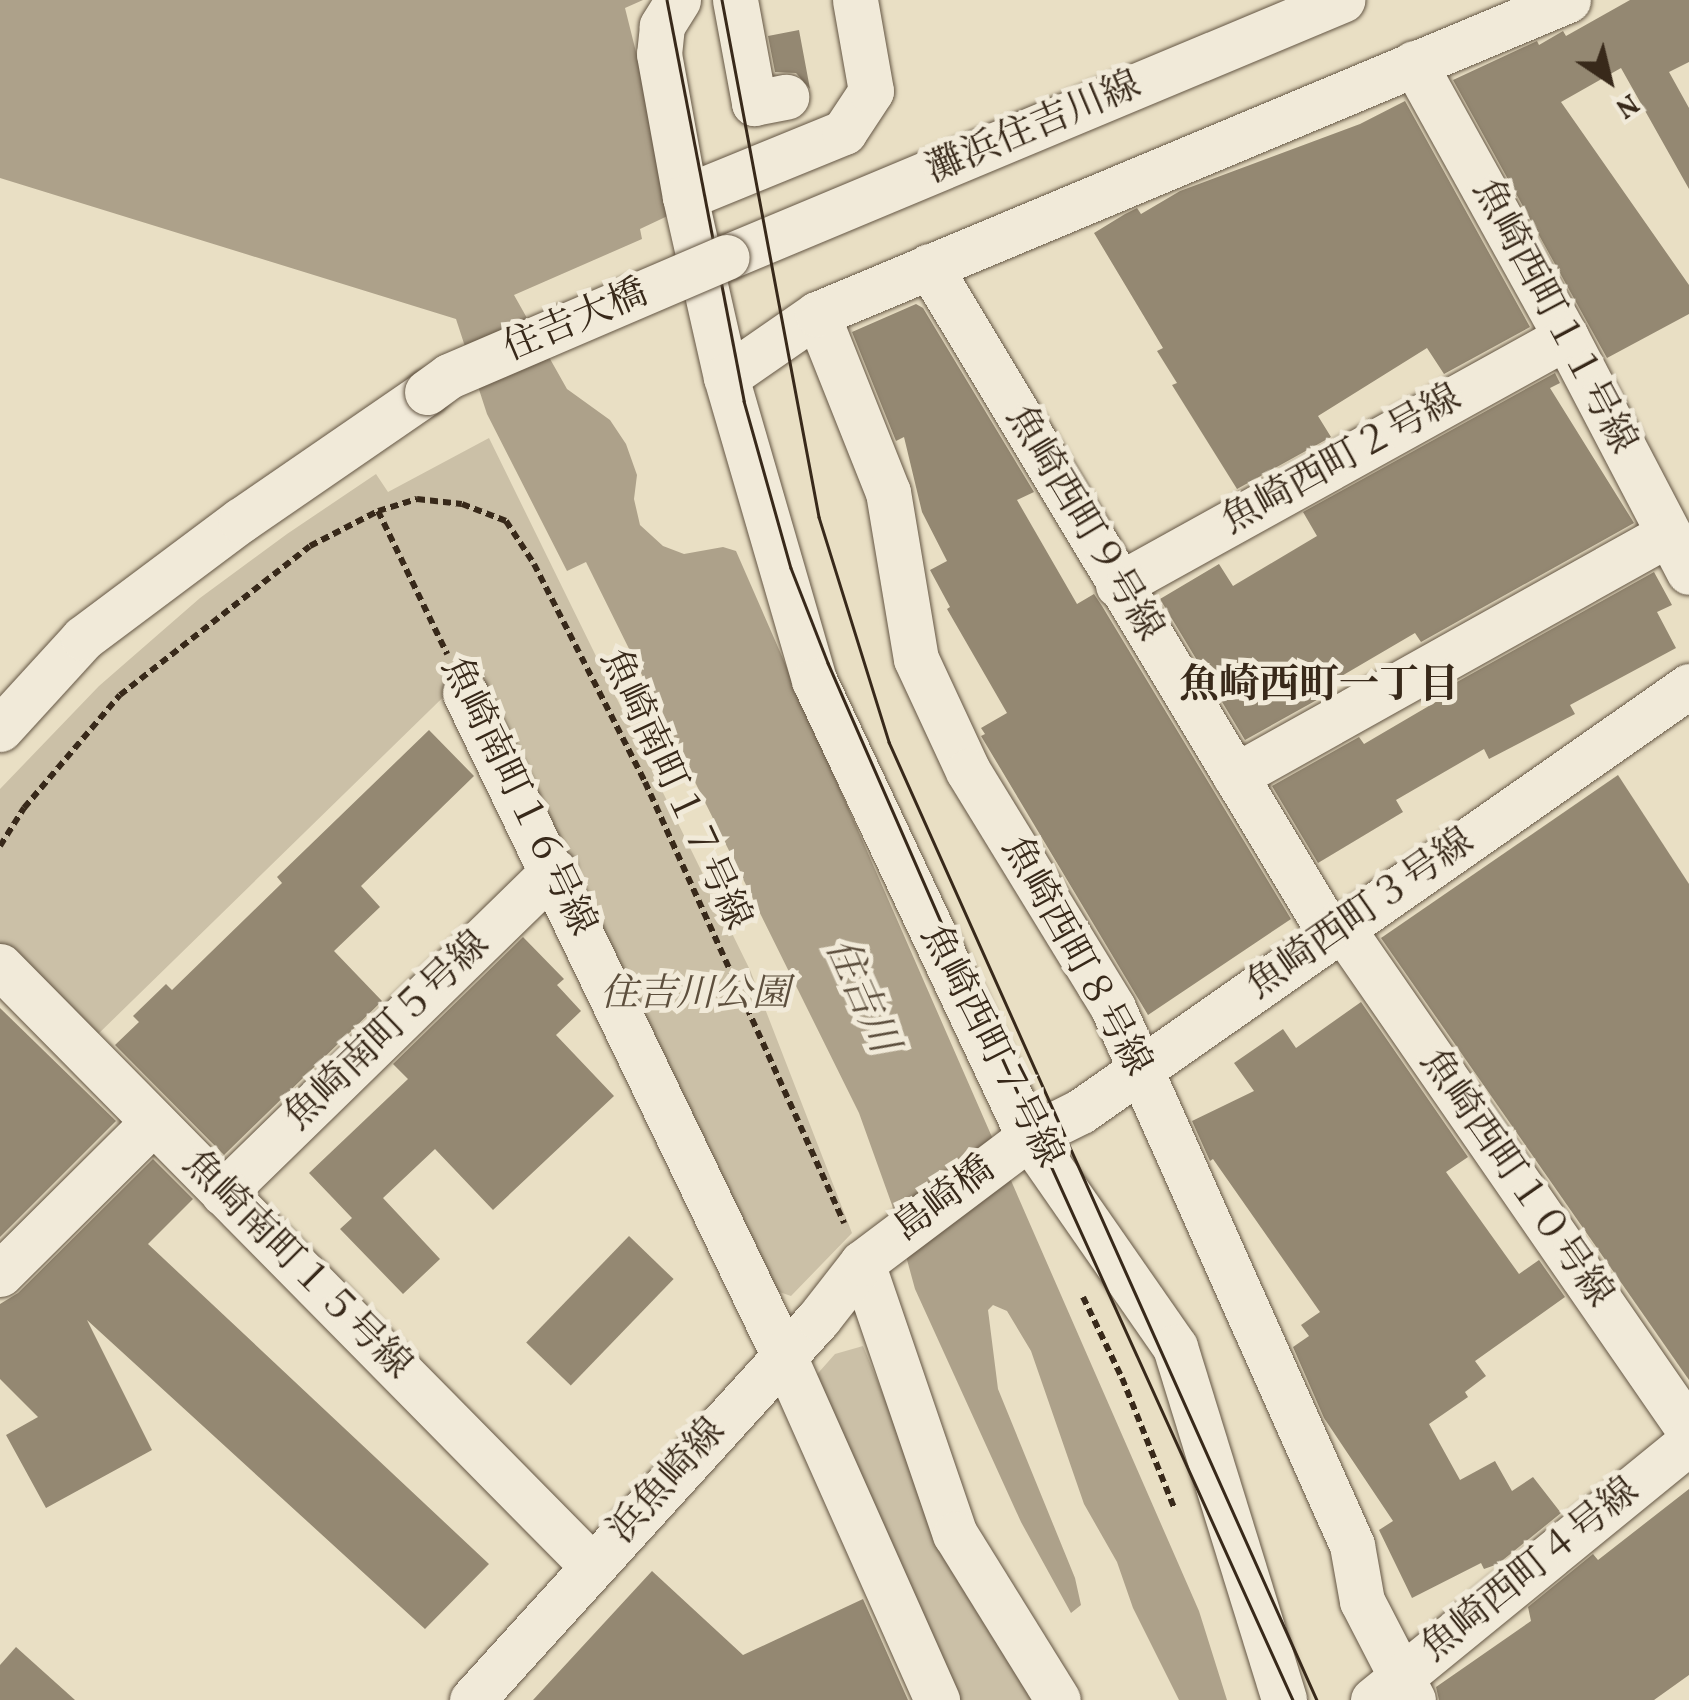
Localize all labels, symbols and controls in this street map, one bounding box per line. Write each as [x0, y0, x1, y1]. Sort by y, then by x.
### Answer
north arrow [1559, 30, 1659, 130]
street label: 灘浜住吉川線 [920, 63, 1148, 195]
text: N [1607, 83, 1646, 127]
street label: 魚崎西町１１号線 [1462, 172, 1644, 462]
street label: 住𠮷大橋 [497, 271, 655, 373]
street label: 魚崎西町２号線 [1215, 377, 1469, 545]
street label: 魚崎西町９号線 [995, 398, 1171, 650]
street label: 魚崎南町１７号線 [589, 643, 759, 937]
street label: 魚崎南町１６号線 [430, 650, 604, 944]
district label: 魚崎西町一丁目 [1179, 663, 1459, 711]
street label: 魚崎西町３号線 [1239, 820, 1483, 1010]
street label: 魚崎西町８号線 [991, 830, 1159, 1084]
street label: 魚崎西町７号線 [909, 918, 1071, 1176]
street label: 魚崎南町５号線 [276, 923, 500, 1141]
water label: 住吉川 [814, 931, 906, 1061]
park label: 住吉川公園 [600, 973, 790, 1019]
street label: 魚崎西町１０号線 [1409, 1041, 1621, 1317]
street label: 魚崎南町１５号線 [172, 1142, 420, 1390]
street label: 島崎橋 [886, 1147, 1004, 1253]
street label: 浜魚崎線 [600, 1410, 736, 1554]
street label: 魚崎西町４号線 [1413, 1470, 1649, 1672]

